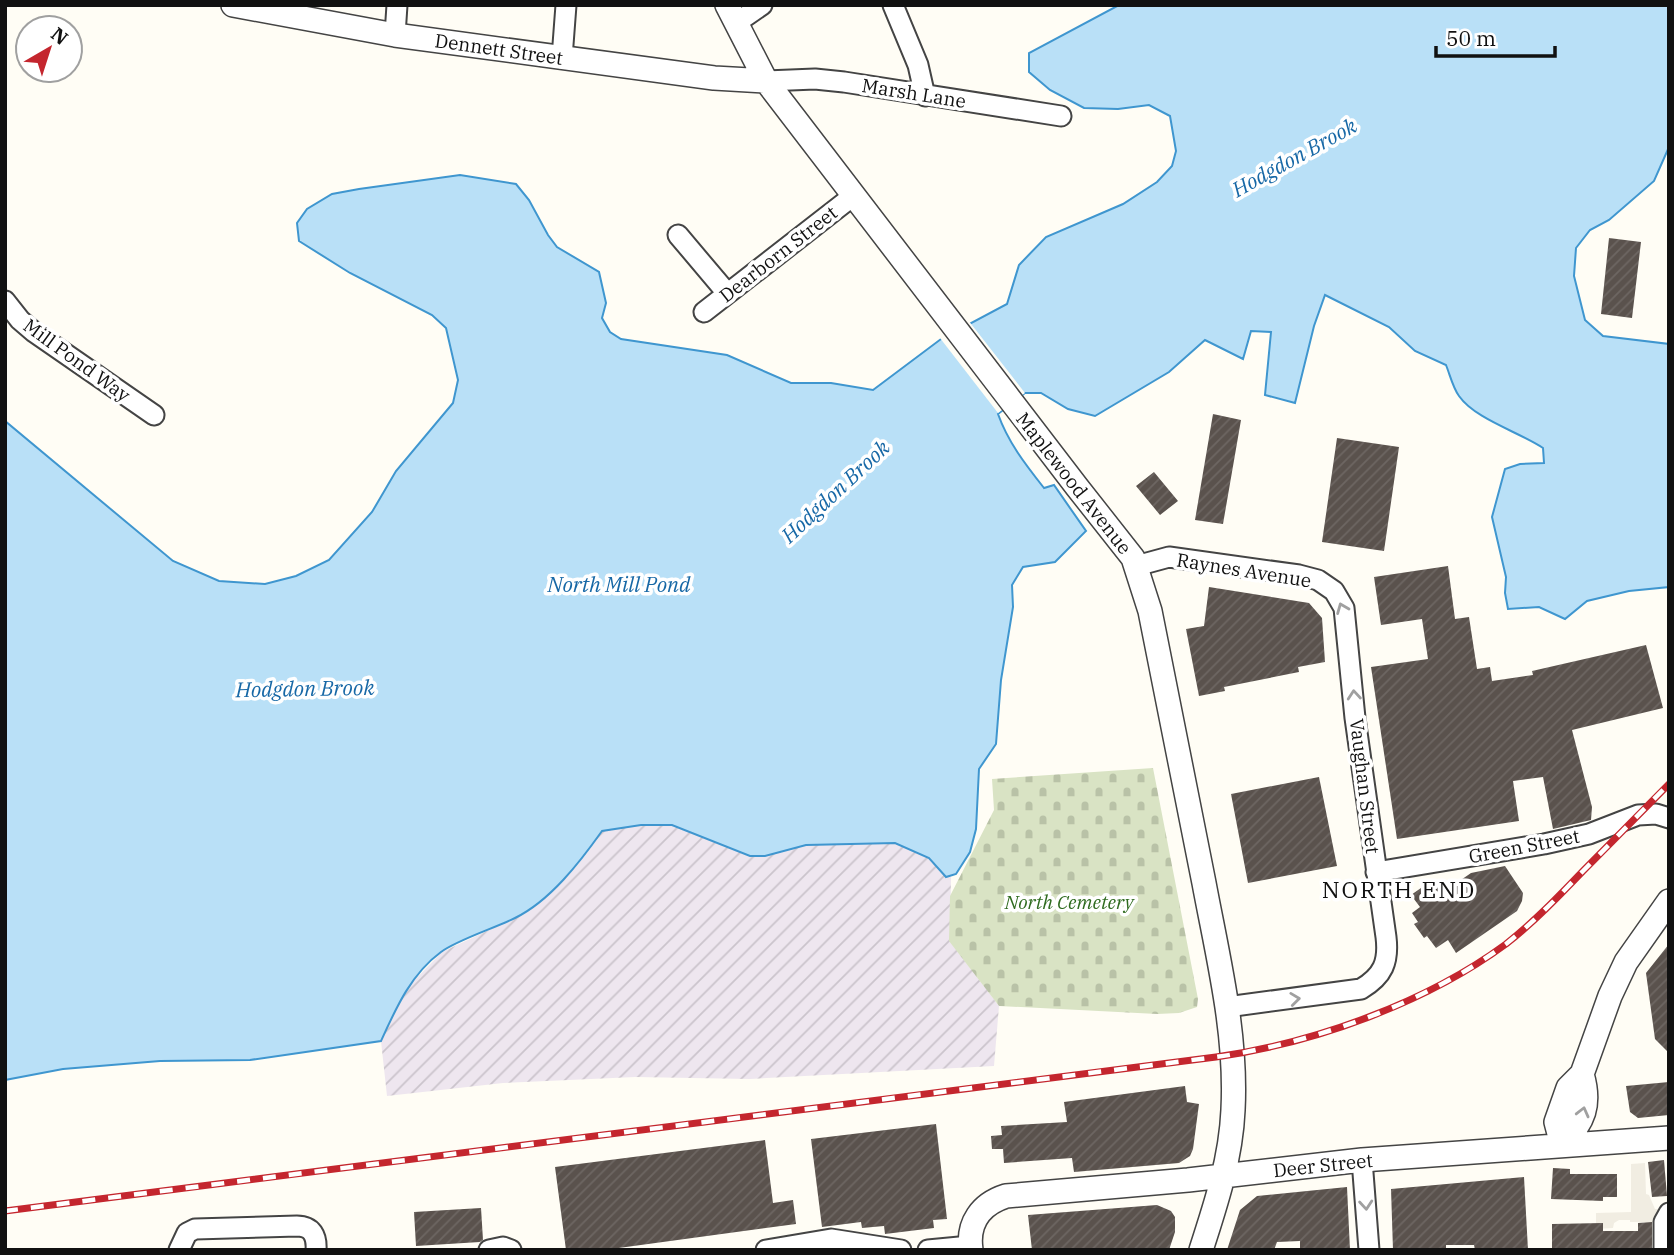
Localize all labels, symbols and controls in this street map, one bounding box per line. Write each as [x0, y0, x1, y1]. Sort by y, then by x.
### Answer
north arrow [14, 14, 84, 84]
scale bar [1436, 14, 1555, 58]
text: N [46, 22, 73, 50]
text: 50 m [1446, 24, 1496, 52]
street label: Dennett Street [433, 28, 565, 70]
street label: Marsh Lane [860, 73, 968, 113]
water label: Hodgdon Brook [1226, 111, 1362, 203]
street label: Dearborn Street [714, 200, 842, 308]
street label: Mill Pond Way [19, 313, 136, 407]
street label: Maplewood Avenue [1011, 407, 1137, 559]
water label: Hodgdon Brook [774, 433, 896, 549]
street label: Raynes Avenue [1175, 548, 1313, 592]
water label: North Mill Pond [547, 570, 691, 598]
one-way arrow [1336, 603, 1350, 615]
water label: Hodgdon Brook [234, 673, 375, 703]
one-way arrow [1346, 689, 1361, 700]
street label: Vaughan Street [1345, 717, 1385, 855]
street label: Green Street [1467, 823, 1582, 869]
district label: NORTH END [1322, 874, 1476, 904]
park label: North Cemetery [1004, 890, 1135, 914]
one-way arrow [1289, 992, 1301, 1007]
one-way arrow [1575, 1106, 1589, 1118]
street label: Deer Street [1272, 1148, 1374, 1182]
one-way arrow [1358, 1200, 1373, 1211]

